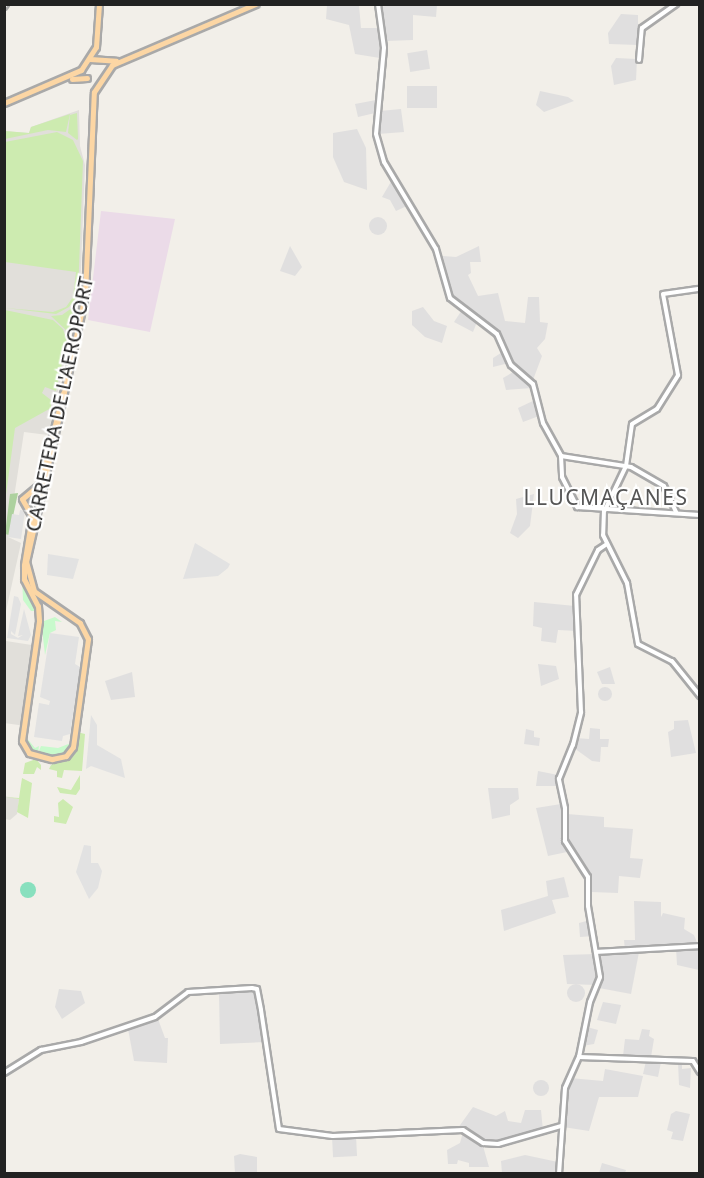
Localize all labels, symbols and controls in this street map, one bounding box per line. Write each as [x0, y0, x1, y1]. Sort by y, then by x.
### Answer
street label: CARRETERA DE L'AEROPORT [20, 274, 98, 534]
district label: LLUCMAÇANES [524, 484, 688, 510]

